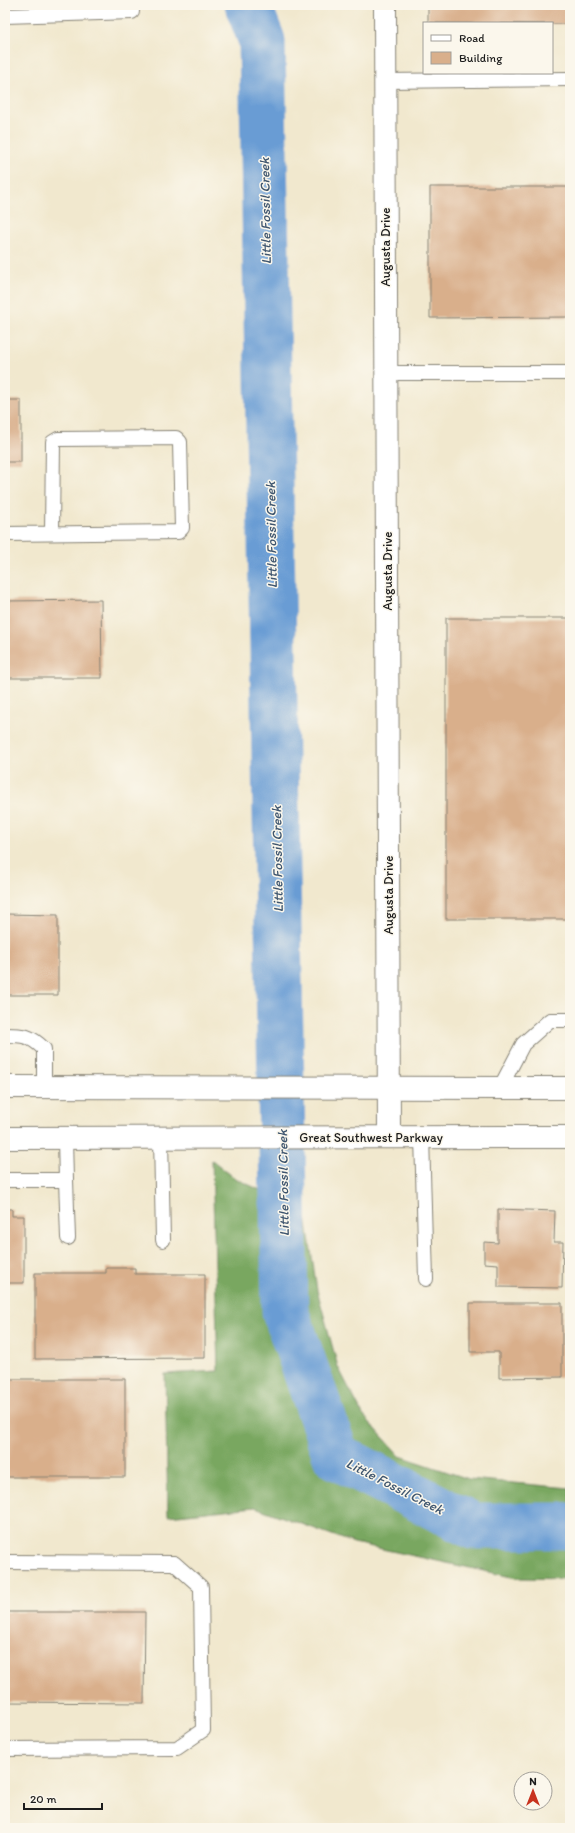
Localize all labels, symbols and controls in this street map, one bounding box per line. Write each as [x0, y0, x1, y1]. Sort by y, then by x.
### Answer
legend [423, 22, 553, 74]
text: Road [459, 31, 485, 45]
text: Building [459, 51, 503, 65]
water label: Little Fossil Creek [256, 157, 275, 265]
street label: Augusta Drive [378, 208, 393, 286]
water label: Little Fossil Creek [262, 481, 281, 589]
street label: Augusta Drive [380, 532, 395, 610]
water label: Little Fossil Creek [268, 805, 287, 913]
street label: Augusta Drive [381, 856, 396, 934]
water label: Little Fossil Creek [274, 1129, 293, 1237]
street label: Great Southwest Parkway [299, 1130, 443, 1145]
water label: Little Fossil Creek [343, 1455, 447, 1519]
north arrow [513, 1771, 553, 1811]
text: N [529, 1775, 537, 1788]
scale bar [24, 1785, 102, 1811]
text: 20 m [30, 1792, 57, 1806]

